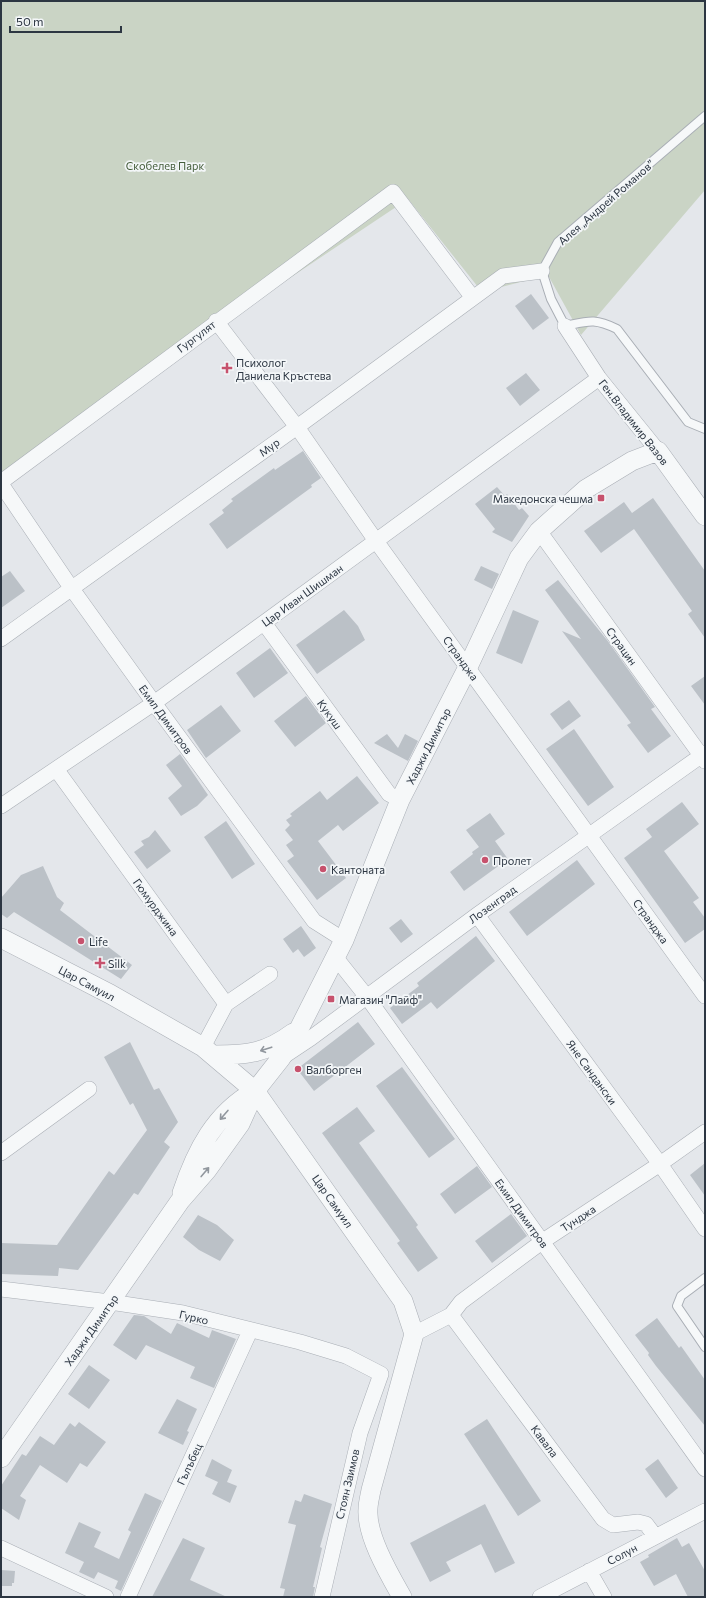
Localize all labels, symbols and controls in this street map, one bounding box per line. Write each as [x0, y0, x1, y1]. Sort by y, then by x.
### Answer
scale bar [10, 8, 121, 34]
text: 50 m [16, 14, 44, 28]
street label: Алея „Андрей Романов” [555, 157, 657, 247]
park label: Скобелев Парк [126, 159, 204, 172]
street label: Гургулят [174, 317, 218, 355]
place label: Психолог Даниела Кръстева [236, 356, 331, 382]
marker: Психолог Даниела Кръстева [221, 362, 233, 374]
street label: Ген.Владимир Вазов [597, 377, 672, 468]
street label: Мур [256, 435, 282, 459]
place label: Македонска чешма [493, 492, 593, 505]
marker: Македонска чешма [596, 493, 606, 503]
street label: Цар Иван Шишман [259, 561, 345, 629]
street label: Страцин [604, 625, 640, 667]
street label: Странджа [441, 633, 481, 683]
street label: Емил Димитров [137, 682, 196, 756]
street label: Кукуш [315, 697, 345, 731]
street label: Хаджи Димитър [403, 706, 453, 786]
place label: Пролет [493, 854, 531, 867]
marker: Пролет [480, 855, 490, 865]
place label: Кантоната [331, 863, 385, 876]
marker: Кантоната [318, 864, 328, 874]
street label: Гюмурджина [131, 876, 181, 938]
street label: Лозенград [466, 882, 519, 926]
street label: Странджа [631, 896, 671, 946]
place label: Life [89, 935, 108, 948]
marker: Life [76, 936, 86, 946]
place label: Silk [108, 957, 126, 970]
marker: Silk [95, 958, 105, 968]
street label: Цар Самуил [57, 963, 117, 1003]
place label: Магазин "Лайф" [339, 993, 422, 1006]
marker: Магазин "Лайф" [326, 994, 336, 1004]
street label: Яне Сандански [564, 1037, 620, 1107]
one-way arrow [260, 1046, 273, 1053]
place label: Валборген [306, 1063, 362, 1076]
marker: Валборген [293, 1064, 303, 1074]
one-way arrow [220, 1109, 229, 1120]
one-way arrow [201, 1166, 210, 1177]
street label: Цар Самуил [310, 1172, 356, 1230]
street label: Емил Димитров [493, 1176, 552, 1250]
street label: Тунджа [558, 1202, 598, 1234]
street label: Хаджи Димитър [62, 1292, 120, 1368]
street label: Гурко [178, 1307, 210, 1327]
street label: Кавала [529, 1422, 561, 1460]
street label: Гълъбец [174, 1440, 205, 1487]
street label: Стоян Заимов [333, 1447, 361, 1520]
street label: Солун [605, 1541, 639, 1567]

